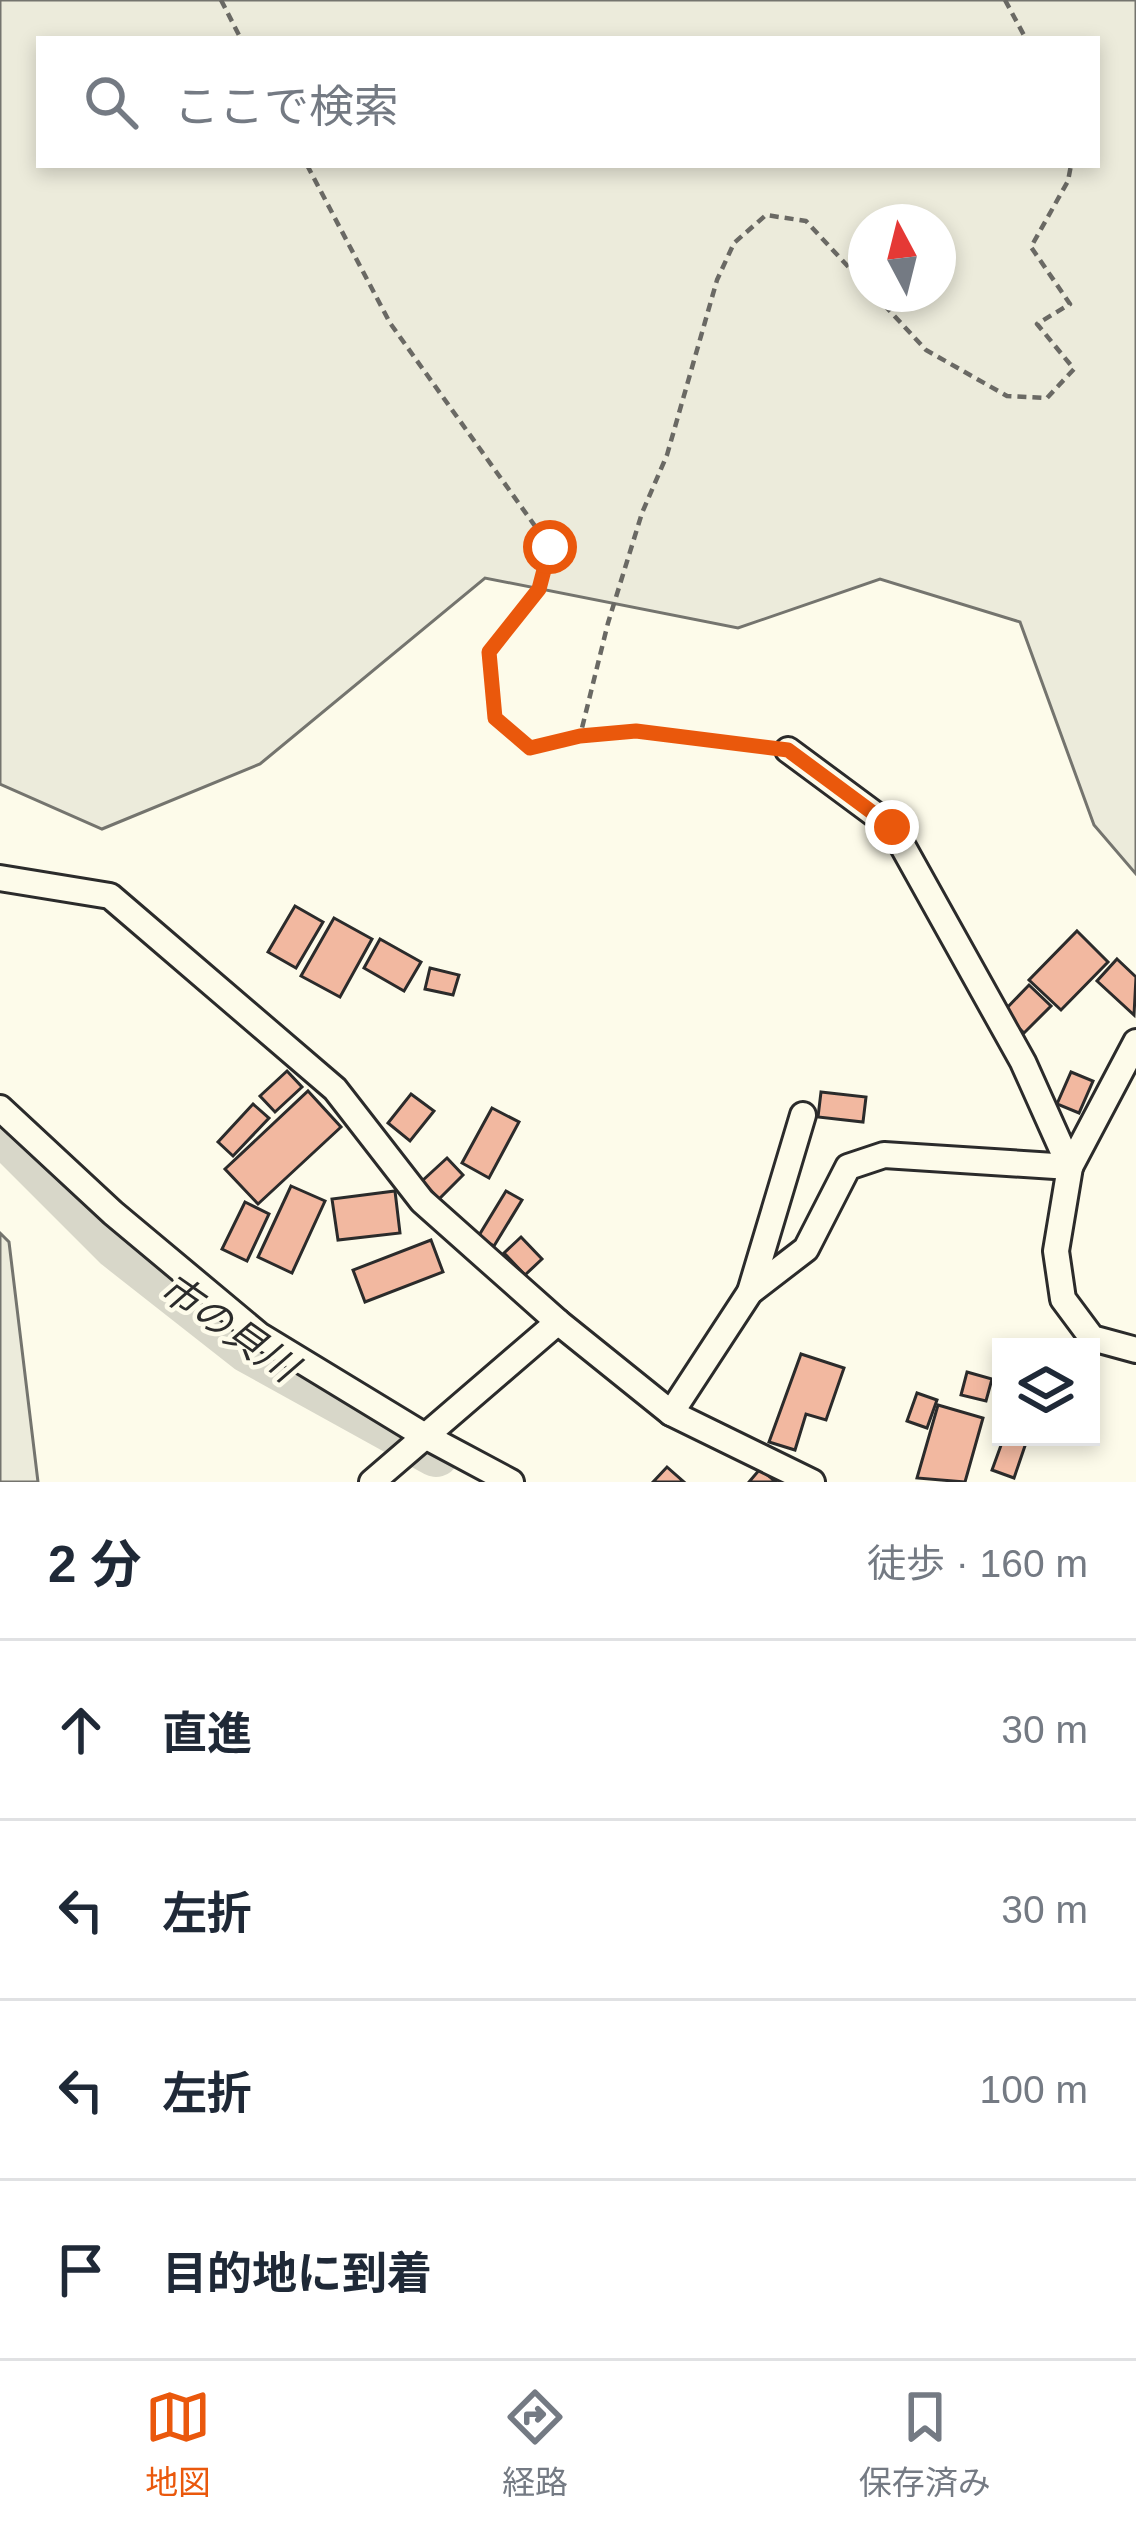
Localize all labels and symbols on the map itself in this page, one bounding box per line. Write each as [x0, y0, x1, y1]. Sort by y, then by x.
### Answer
north arrow [848, 204, 956, 312]
route start [523, 520, 577, 574]
route end [865, 800, 919, 854]
water label: 市の貝川 [152, 1265, 308, 1392]

